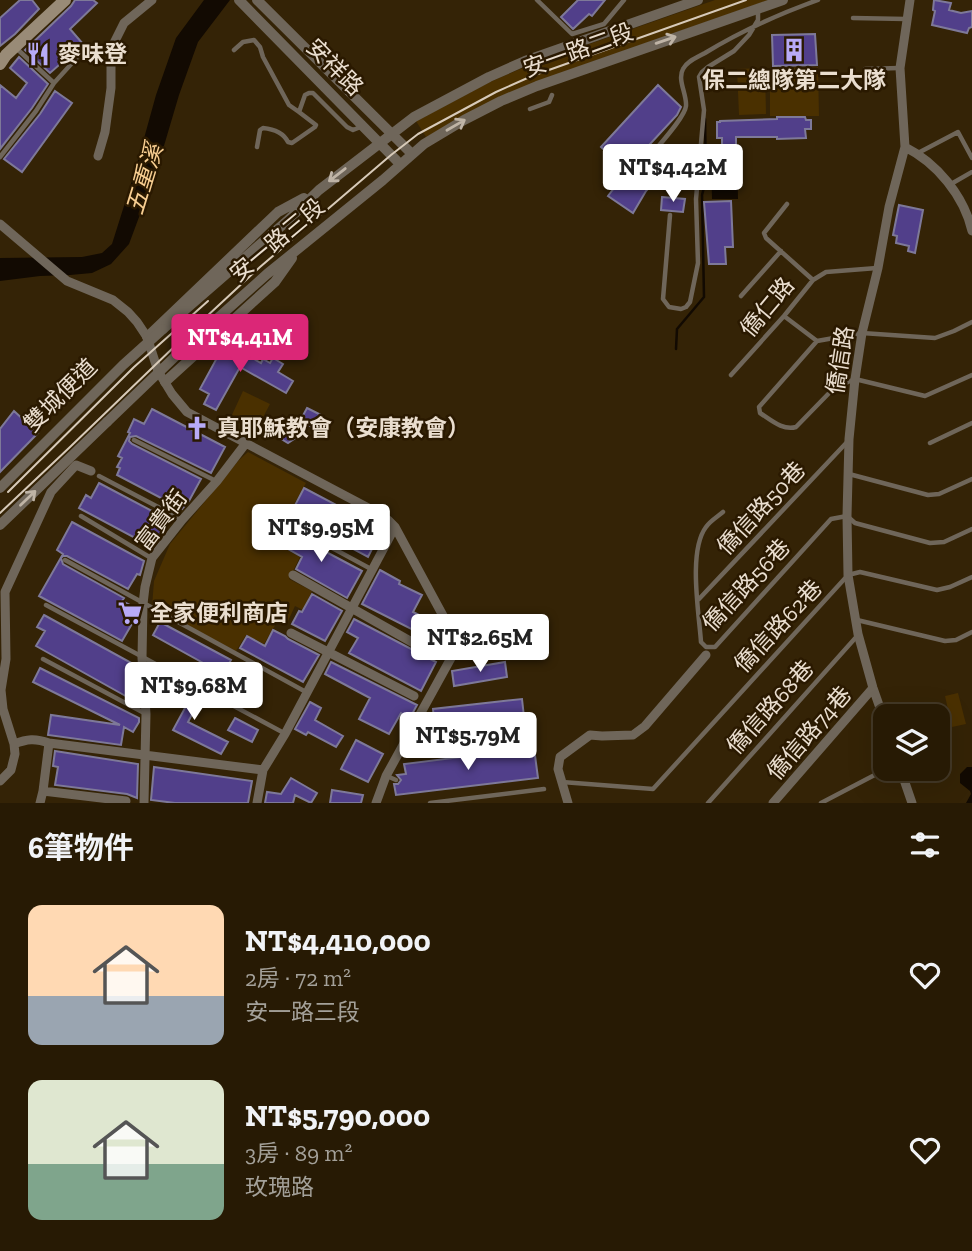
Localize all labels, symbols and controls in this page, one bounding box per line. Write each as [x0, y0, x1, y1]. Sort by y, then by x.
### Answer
street label: 安一路二段 [519, 17, 637, 83]
street label: 安祥路 [301, 33, 369, 101]
one-way arrow [655, 33, 677, 45]
building icon: 保二總隊第二大隊 [780, 36, 808, 64]
restaurant icon: 麥味登 [24, 40, 52, 68]
place label: 麥味登 [58, 40, 127, 68]
place label: 保二總隊第二大隊 [702, 66, 886, 94]
one-way arrow [445, 118, 465, 132]
water label: 五重溪 [120, 137, 169, 218]
pin: NT$4.42M [601, 144, 745, 204]
text: NT$4.42M [619, 153, 727, 181]
one-way arrow [328, 168, 347, 183]
street label: 安一路三段 [224, 192, 330, 288]
street label: 僑仁路 [734, 272, 800, 342]
pin: NT$4.41M [168, 314, 312, 374]
text: NT$4.41M [187, 323, 293, 351]
street label: 僑信路 [821, 324, 859, 396]
street label: 雙城便道 [18, 353, 102, 437]
church icon: 真耶穌教會（安康教會） [183, 414, 211, 442]
place label: 真耶穌教會（安康教會） [217, 414, 470, 442]
street label: 僑信路50巷 [711, 456, 811, 560]
street label: 富貴街 [129, 484, 193, 556]
one-way arrow [19, 490, 37, 507]
pin: NT$9.95M [249, 504, 393, 564]
text: NT$9.95M [268, 513, 374, 541]
street label: 僑信路56巷 [696, 533, 796, 637]
street label: 僑信路62巷 [728, 574, 828, 678]
supermarket icon: 全家便利商店 [116, 599, 144, 627]
place label: 全家便利商店 [150, 599, 288, 627]
pin: NT$2.65M [408, 614, 552, 674]
text: NT$2.65M [427, 623, 533, 651]
street label: 僑信路68巷 [721, 654, 819, 760]
pin: NT$9.68M [122, 662, 266, 722]
text: NT$9.68M [141, 671, 247, 699]
street label: 僑信路74巷 [761, 681, 857, 785]
map controls [873, 704, 950, 781]
button: layers [873, 704, 950, 781]
pin: NT$5.79M [396, 712, 540, 772]
text: NT$5.79M [416, 721, 520, 749]
icon: filters [906, 826, 944, 864]
text: 6筆物件 [28, 830, 134, 866]
text: NT$4,410,000 [245, 923, 431, 959]
icon: home [84, 933, 168, 1017]
icon: heart [906, 956, 944, 994]
text: 2房 · 72 m² [245, 964, 351, 992]
text: 安一路三段 [245, 998, 360, 1026]
text: NT$5,790,000 [245, 1098, 430, 1134]
icon: home [84, 1108, 168, 1192]
icon: heart [906, 1131, 944, 1169]
text: 3房 · 89 m² [245, 1139, 352, 1167]
text: 玫瑰路 [245, 1173, 314, 1201]

